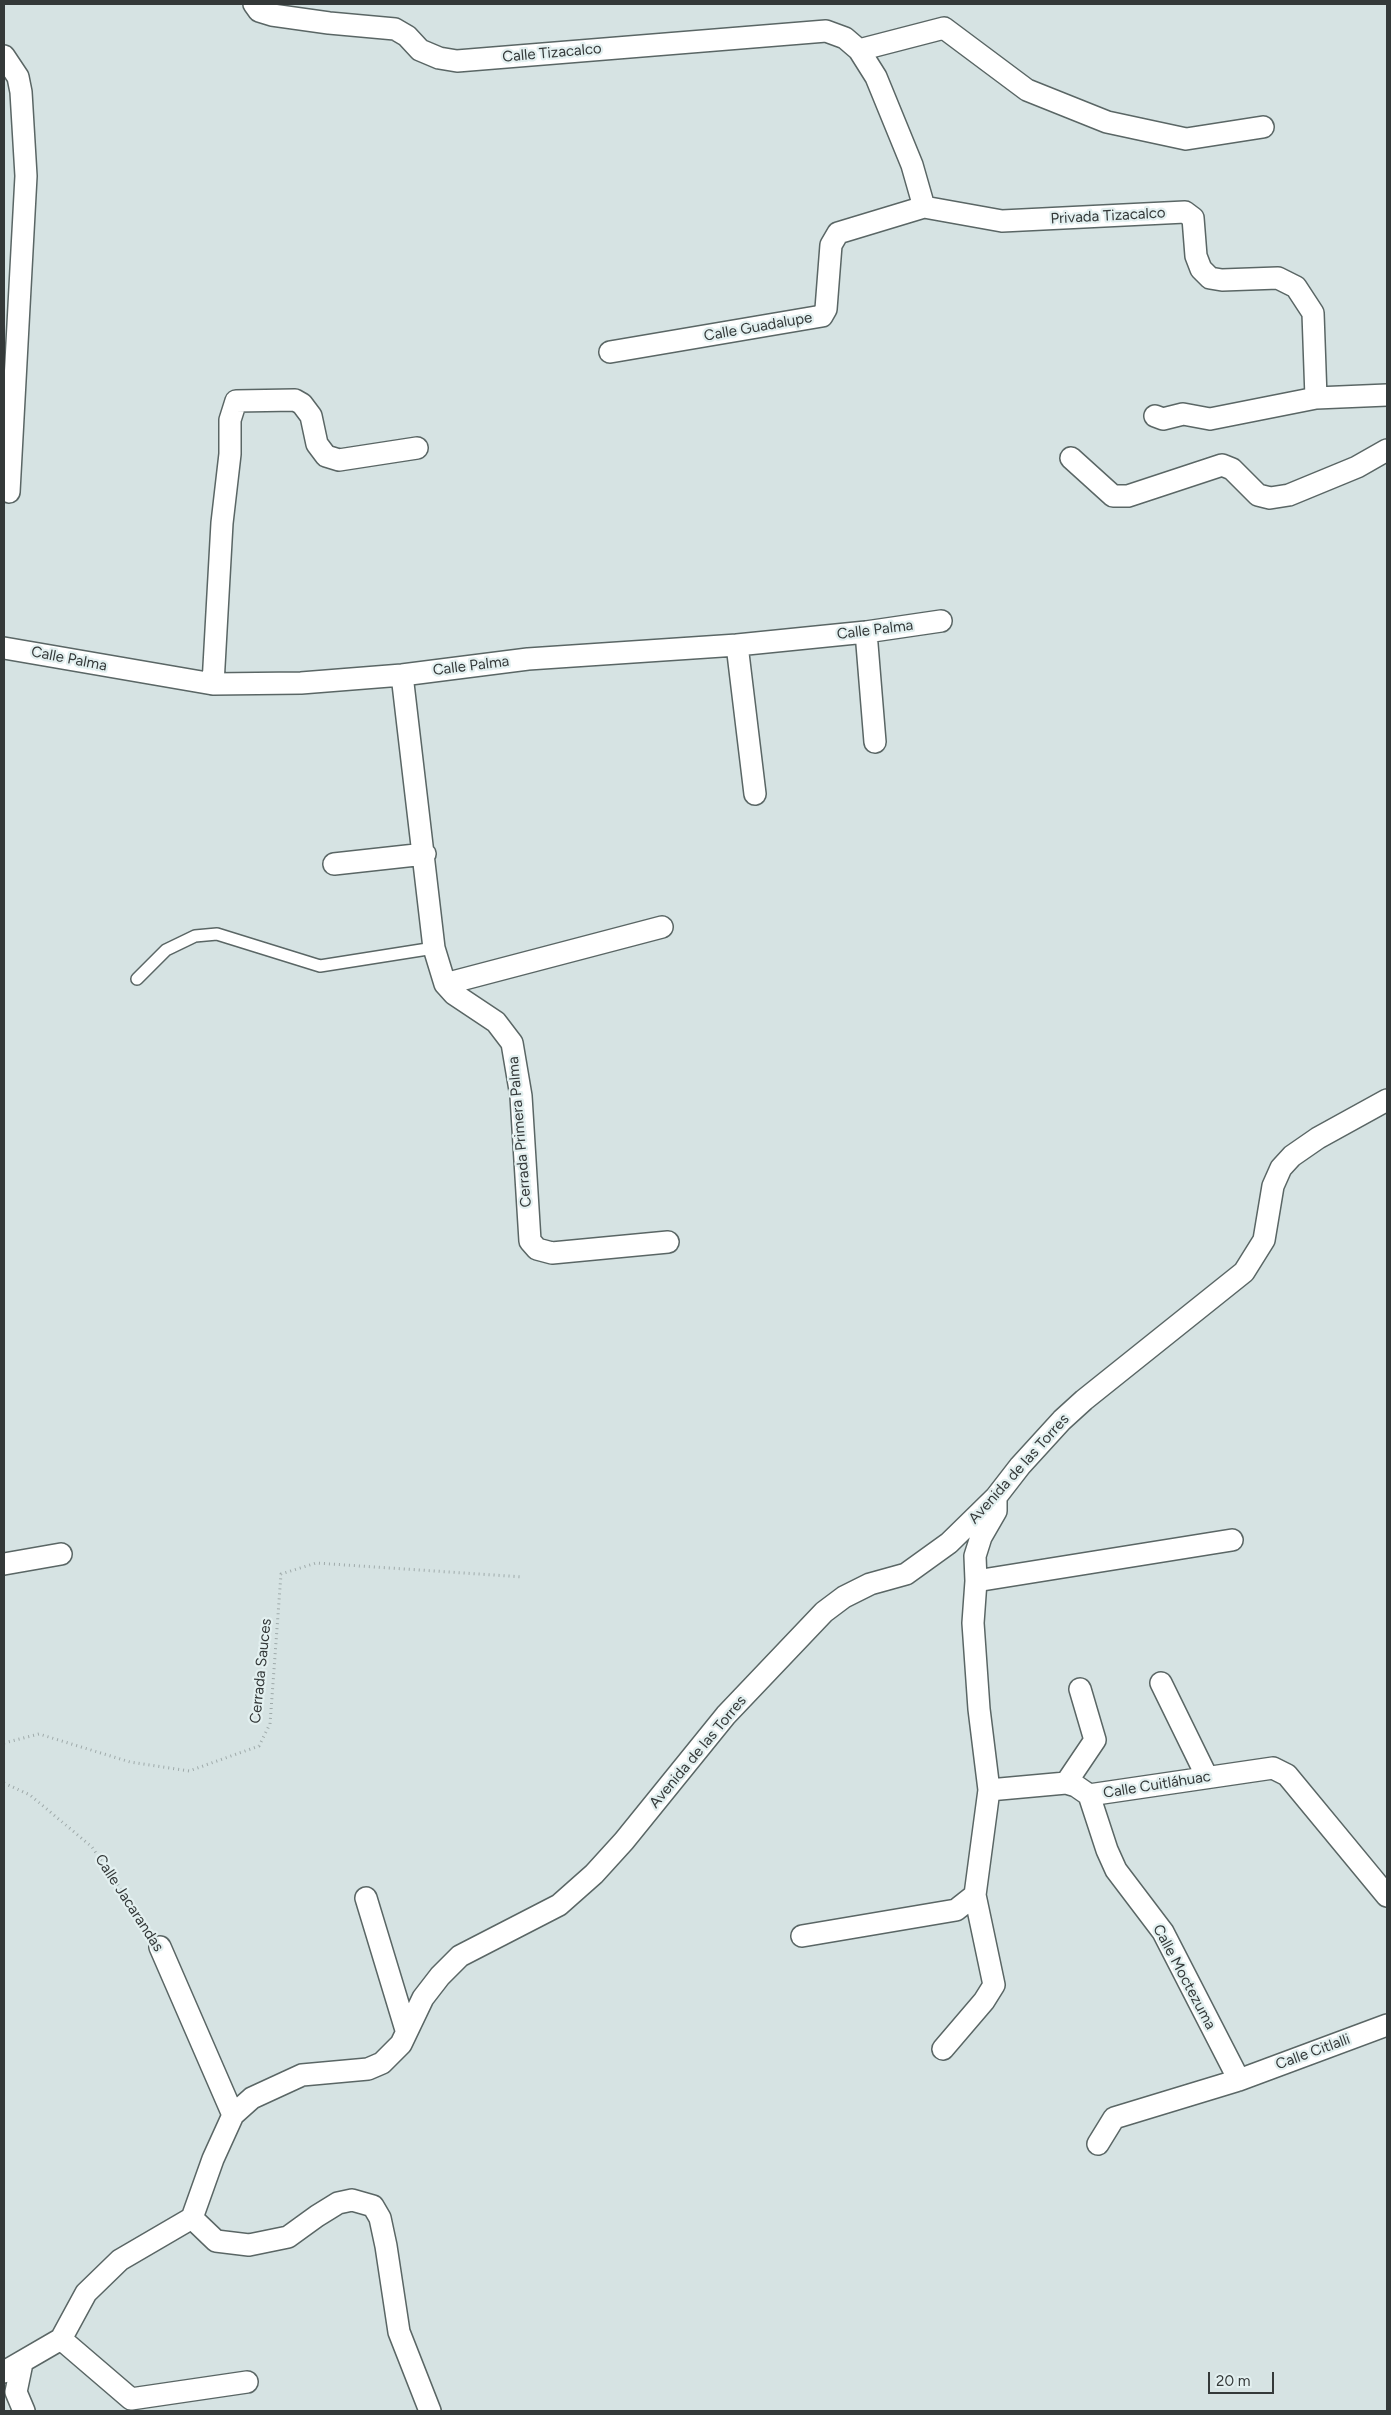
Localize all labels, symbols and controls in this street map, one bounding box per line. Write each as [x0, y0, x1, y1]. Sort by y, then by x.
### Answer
street label: Calle Tizacalco [502, 40, 602, 66]
street label: Privada Tizacalco [1050, 204, 1166, 228]
street label: Calle Guadalupe [702, 309, 814, 345]
street label: Calle Palma [836, 616, 914, 644]
street label: Calle Palma [30, 643, 108, 675]
street label: Calle Palma [432, 652, 510, 680]
street label: Cerrada Primera Palma [504, 1056, 536, 1208]
street label: Avenida de las Torres [965, 1410, 1073, 1528]
street label: Cerrada Sauces [247, 1618, 275, 1724]
street label: Avenida de las Torres [646, 1692, 750, 1812]
street label: Calle Cuitláhuac [1102, 1768, 1212, 1802]
street label: Calle Jacarandas [91, 1851, 167, 1955]
street label: Calle Moctezuma [1149, 1921, 1219, 2033]
street label: Calle Citlalli [1273, 2030, 1353, 2074]
scale bar [1211, 2362, 1277, 2394]
text: 20 m [1216, 2372, 1250, 2390]

